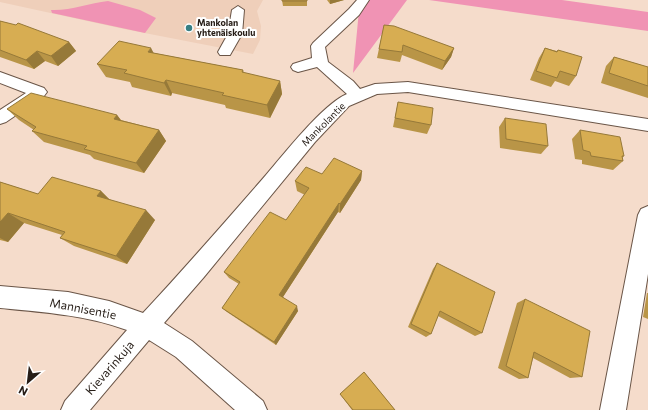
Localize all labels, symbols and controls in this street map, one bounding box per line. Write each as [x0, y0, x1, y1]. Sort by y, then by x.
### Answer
place label: Mankolan yhtenäiskoulu [197, 17, 255, 38]
marker: Mankolan yhtenäiskoulu [184, 23, 194, 33]
street label: Mankolantie [299, 100, 347, 148]
street label: Mannisentie [49, 295, 118, 321]
street label: Kievarinkuja [82, 337, 136, 397]
north arrow [8, 362, 48, 402]
text: N [16, 384, 30, 399]

